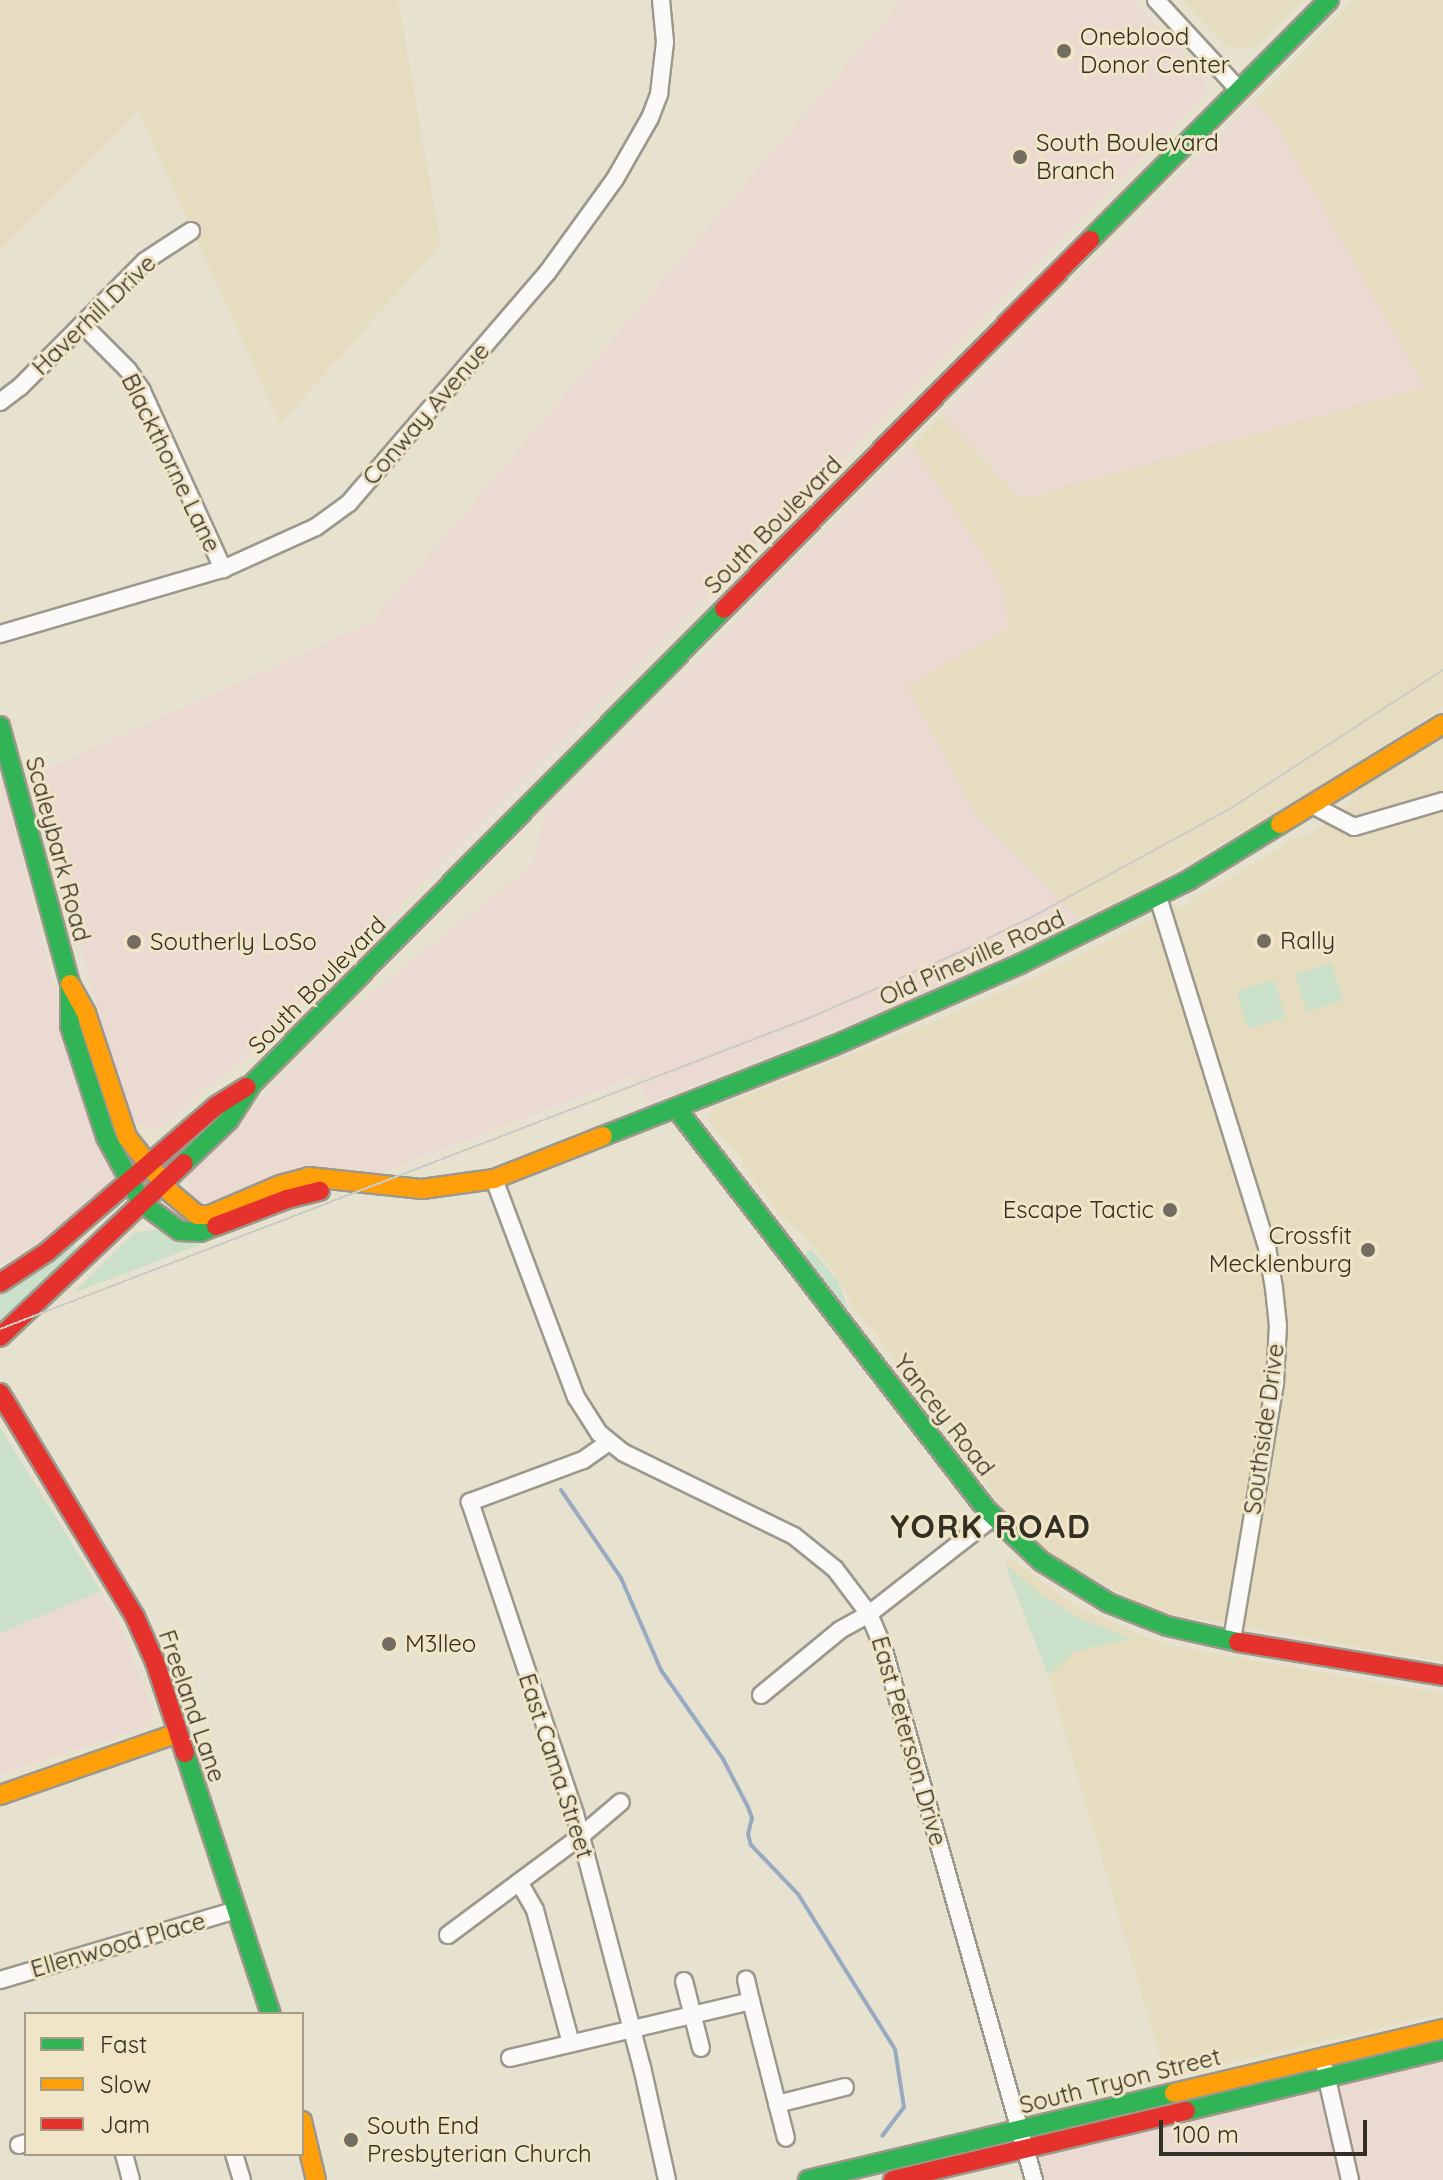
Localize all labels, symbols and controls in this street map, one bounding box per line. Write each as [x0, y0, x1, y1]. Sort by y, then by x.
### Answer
place label: Oneblood Donor Center [1080, 23, 1230, 79]
marker: Oneblood Donor Center [1055, 42, 1073, 60]
place label: South Boulevard Branch [1036, 129, 1219, 185]
marker: South Boulevard Branch [1011, 148, 1029, 166]
street label: Haverhill Drive [26, 249, 162, 381]
street label: Conway Avenue [356, 337, 496, 491]
street label: Blackthorne Lane [115, 369, 227, 557]
street label: South Boulevard [698, 450, 848, 600]
street label: Scaleybark Road [19, 753, 97, 945]
street label: Old Pineville Road [875, 904, 1069, 1012]
street label: South Boulevard [242, 910, 392, 1060]
place label: Rally [1280, 927, 1335, 955]
place label: Southerly LoSo [150, 928, 317, 956]
marker: Rally [1255, 932, 1273, 950]
marker: Southerly LoSo [125, 933, 143, 951]
place label: Escape Tactic [1003, 1196, 1154, 1224]
marker: Escape Tactic [1161, 1201, 1179, 1219]
place label: Crossfit Mecklenburg [1209, 1222, 1352, 1278]
marker: Crossfit Mecklenburg [1359, 1241, 1377, 1259]
street label: Southside Drive [1238, 1342, 1290, 1516]
street label: Yancey Road [888, 1348, 1000, 1482]
district label: YORK ROAD [890, 1507, 1092, 1545]
street label: Freeland Lane [153, 1626, 231, 1786]
place label: M3lleo [405, 1630, 476, 1658]
street label: East Peterson Drive [865, 1633, 953, 1849]
marker: M3lleo [380, 1635, 398, 1653]
street label: East Cama Street [512, 1670, 600, 1862]
street label: Ellenwood Place [27, 1906, 209, 1984]
legend [24, 2012, 304, 2156]
text: Fast [100, 2029, 147, 2059]
street label: South Tryon Street [1016, 2042, 1224, 2120]
text: Slow [100, 2069, 151, 2099]
scale bar [1163, 2104, 1371, 2154]
text: Jam [100, 2109, 150, 2139]
place label: South End Presbyterian Church [367, 2112, 592, 2168]
text: 100 m [1173, 2119, 1239, 2149]
marker: South End Presbyterian Church [342, 2131, 360, 2149]

